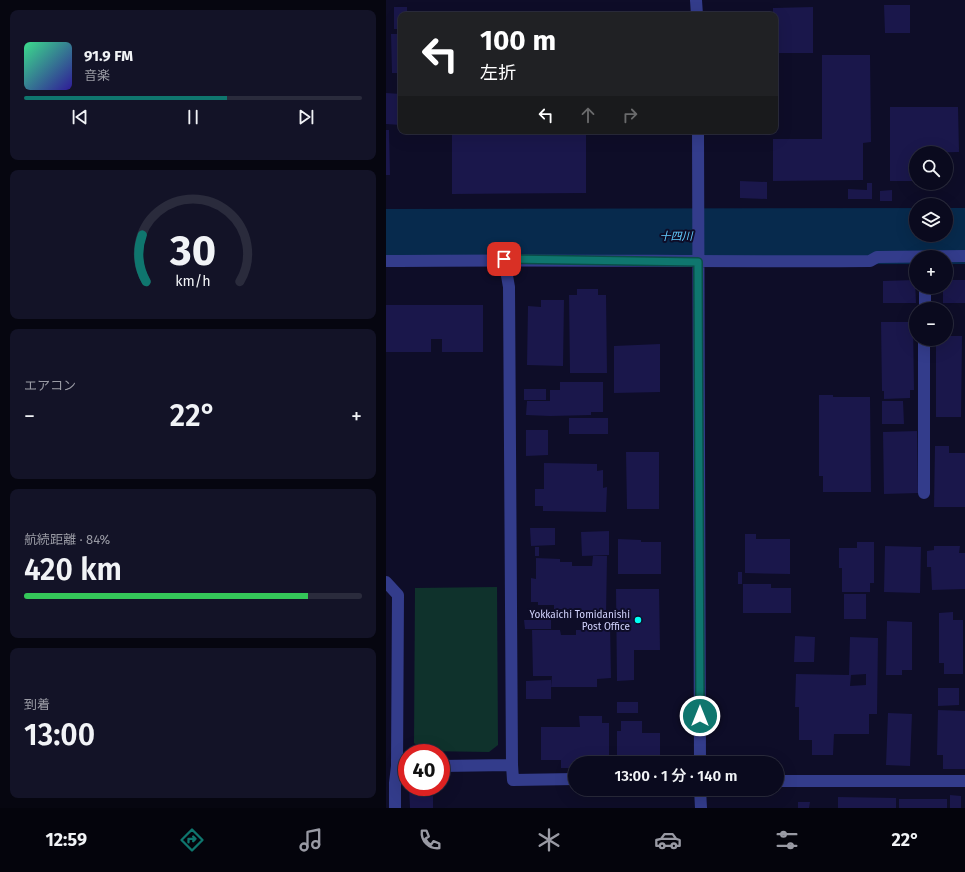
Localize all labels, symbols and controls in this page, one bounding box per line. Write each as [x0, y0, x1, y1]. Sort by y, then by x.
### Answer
text: 100 m [480, 24, 556, 57]
icon: left [414, 28, 466, 80]
text: 91.9 FM [84, 47, 133, 65]
text: 左折 [480, 62, 516, 84]
text: 音楽 [84, 68, 110, 83]
icon: left [535, 104, 557, 126]
icon: ahead [577, 104, 599, 126]
icon: right [619, 104, 641, 126]
icon: previous [69, 106, 91, 128]
icon: pause [182, 106, 204, 128]
icon: next [295, 106, 317, 128]
map controls [909, 146, 953, 346]
button: search [909, 146, 953, 190]
button: layers [909, 198, 953, 242]
text: 30 [169, 226, 216, 276]
water label: 十四川 [660, 230, 693, 243]
pin [487, 242, 521, 276]
icon: arrive [493, 248, 515, 270]
button: + [909, 250, 953, 294]
text: km/h [175, 273, 211, 290]
button: − [909, 302, 953, 346]
text: エアコン [24, 378, 76, 393]
text: 22° [170, 398, 216, 434]
text: − [24, 403, 35, 430]
text: + [351, 403, 362, 430]
text: 航続距離 · 84% [24, 532, 110, 547]
text: 420 km [24, 552, 122, 588]
place label: Yokkaichi Tomidanishi Post Office [529, 609, 630, 633]
marker: Yokkaichi Tomidanishi Post Office [633, 615, 643, 625]
position arrow [679, 695, 721, 737]
text: 到着 [24, 697, 50, 712]
text: 13:00 [24, 717, 95, 753]
speed limit sign: 40 [398, 744, 450, 796]
text: 13:00 · 1 分 · 140 m [614, 767, 738, 785]
icon: directions [178, 826, 206, 854]
icon: music [297, 826, 325, 854]
icon: phone [416, 826, 444, 854]
icon: climate [535, 826, 563, 854]
icon: car [654, 826, 682, 854]
icon: filters [773, 826, 801, 854]
text: 12:59 [45, 829, 87, 851]
text: 22° [892, 829, 920, 851]

